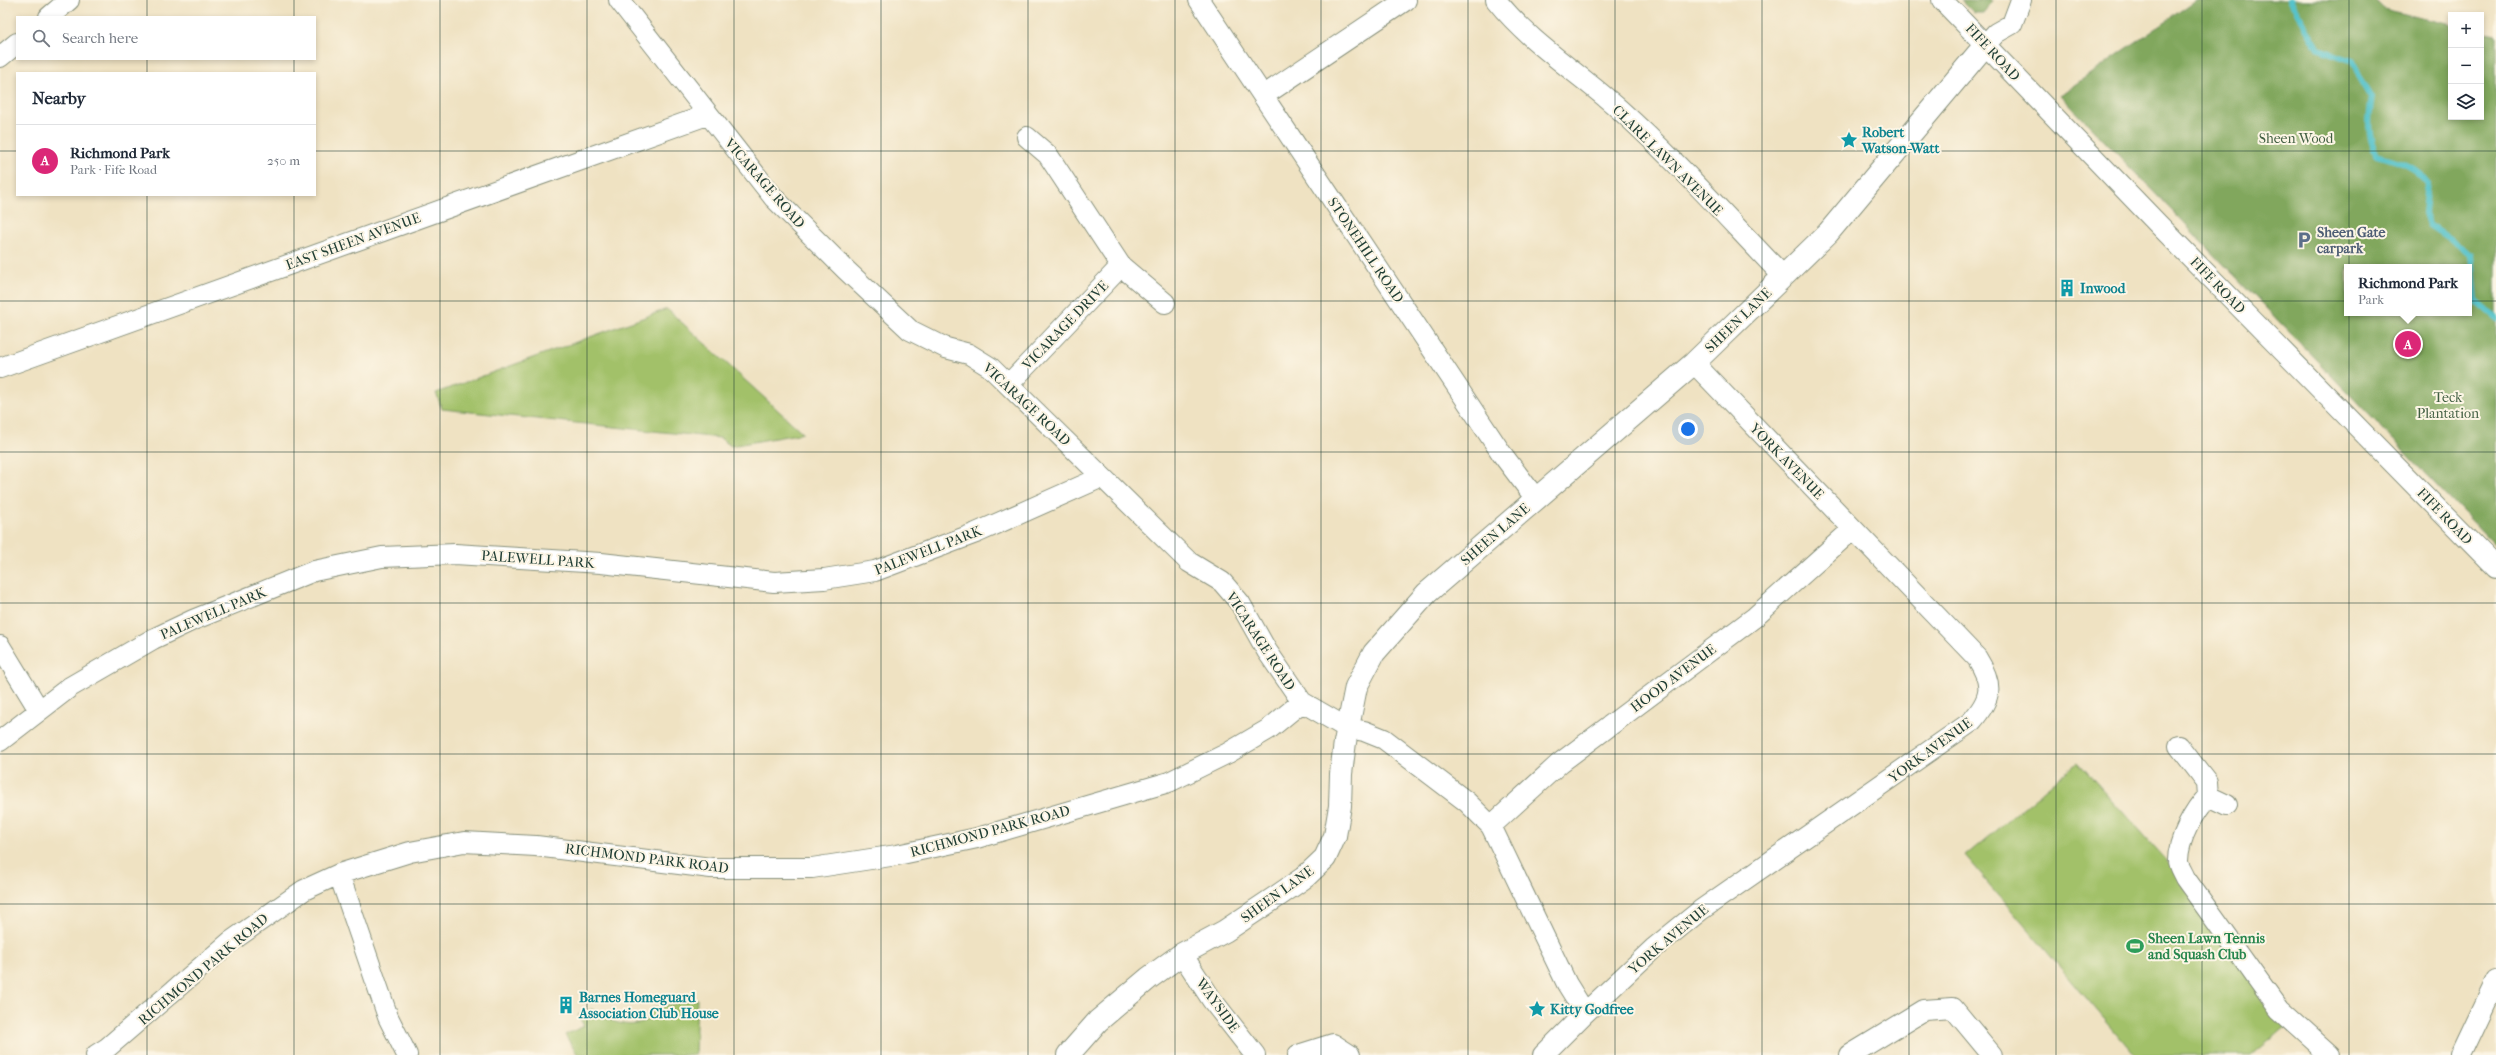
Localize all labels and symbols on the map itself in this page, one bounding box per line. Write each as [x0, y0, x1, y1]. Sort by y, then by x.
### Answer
street label: FIFE ROAD [1962, 20, 2024, 85]
street label: CLARE LAWN AVENUE [1609, 102, 1727, 219]
place label: Robert Watson-Watt [1861, 124, 1940, 157]
place icon: Robert Watson-Watt [1839, 130, 1859, 150]
park label: Sheen Wood [2259, 130, 2334, 147]
street label: VICARAGE ROAD [720, 134, 809, 232]
street label: STONEHILL ROAD [1324, 194, 1407, 306]
street label: EAST SHEEN AVENUE [283, 209, 423, 274]
place label: Sheen Gate carpark [2317, 224, 2385, 257]
parking icon: Sheen Gate carpark [2294, 230, 2314, 250]
street label: FIFE ROAD [2186, 253, 2249, 318]
street label: VICARAGE DRIVE [1018, 277, 1112, 374]
building icon: Inwood [2057, 278, 2077, 298]
place label: Inwood [2080, 280, 2127, 297]
street label: SHEEN LANE [1702, 284, 1775, 356]
pin: A [2395, 329, 2421, 359]
street label: VICARAGE ROAD [979, 359, 1074, 450]
park label: Teck Plantation [2417, 389, 2479, 422]
your location [1678, 419, 1698, 439]
street label: YORK AVENUE [1745, 419, 1828, 503]
street label: FIFE ROAD [2413, 484, 2476, 549]
street label: SHEEN LANE [1457, 499, 1534, 569]
street label: PALEWELL PARK [872, 522, 985, 579]
street label: PALEWELL PARK [481, 547, 596, 572]
street label: PALEWELL PARK [158, 583, 269, 643]
street label: VICARAGE ROAD [1222, 588, 1299, 694]
street label: HOOD AVENUE [1627, 640, 1720, 716]
street label: YORK AVENUE [1884, 714, 1976, 787]
street label: RICHMOND PARK ROAD [908, 802, 1072, 861]
street label: RICHMOND PARK ROAD [564, 840, 730, 877]
street label: SHEEN LANE [1238, 862, 1317, 927]
street label: YORK AVENUE [1624, 901, 1712, 978]
street label: RICHMOND PARK ROAD [135, 910, 272, 1029]
place label: Sheen Lawn Tennis and Squash Club [2148, 930, 2266, 963]
sports icon: Sheen Lawn Tennis and Squash Club [2125, 936, 2145, 956]
street label: WAYSIDE [1192, 974, 1243, 1036]
place label: Barnes Homeguard Association Club House [578, 989, 719, 1022]
building icon: Barnes Homeguard Association Club House [556, 995, 576, 1015]
place icon: Kitty Godfree [1527, 999, 1547, 1019]
place label: Kitty Godfree [1550, 1001, 1634, 1018]

